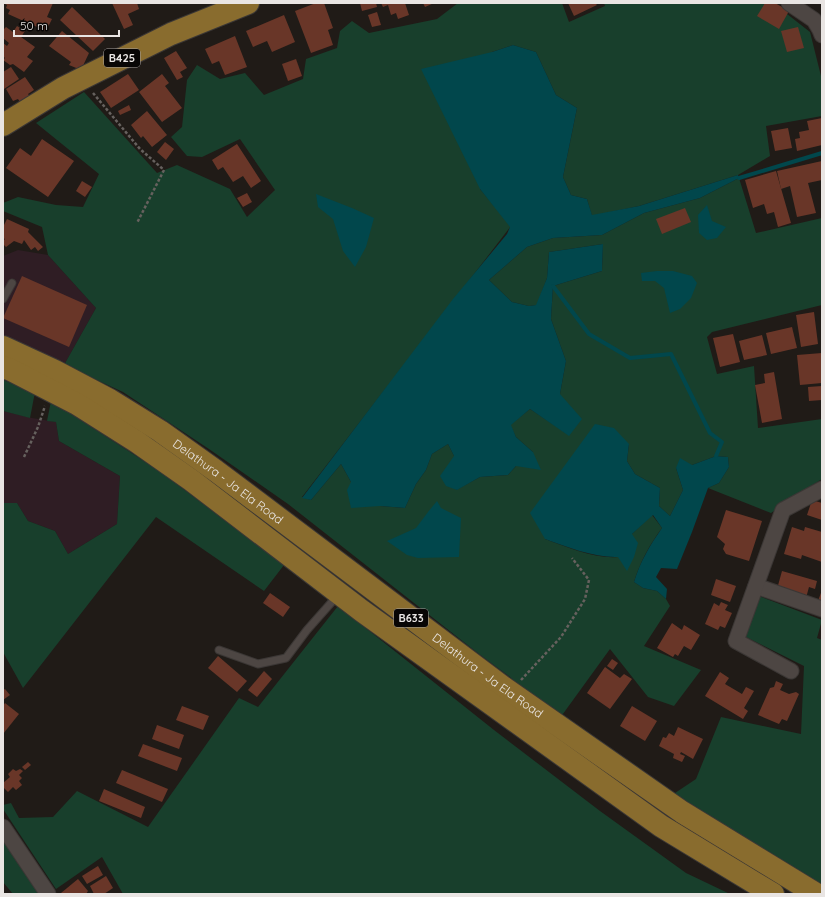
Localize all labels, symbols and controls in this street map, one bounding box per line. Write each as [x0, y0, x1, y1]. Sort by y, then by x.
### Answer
scale bar [14, 12, 119, 38]
text: 50 m [20, 18, 48, 33]
road number: B425 [104, 49, 140, 67]
street label: Delathura - Ja Ela Road [170, 435, 287, 527]
road number: B633 [394, 609, 428, 627]
street label: Delathura - Ja Ela Road [430, 629, 546, 720]

